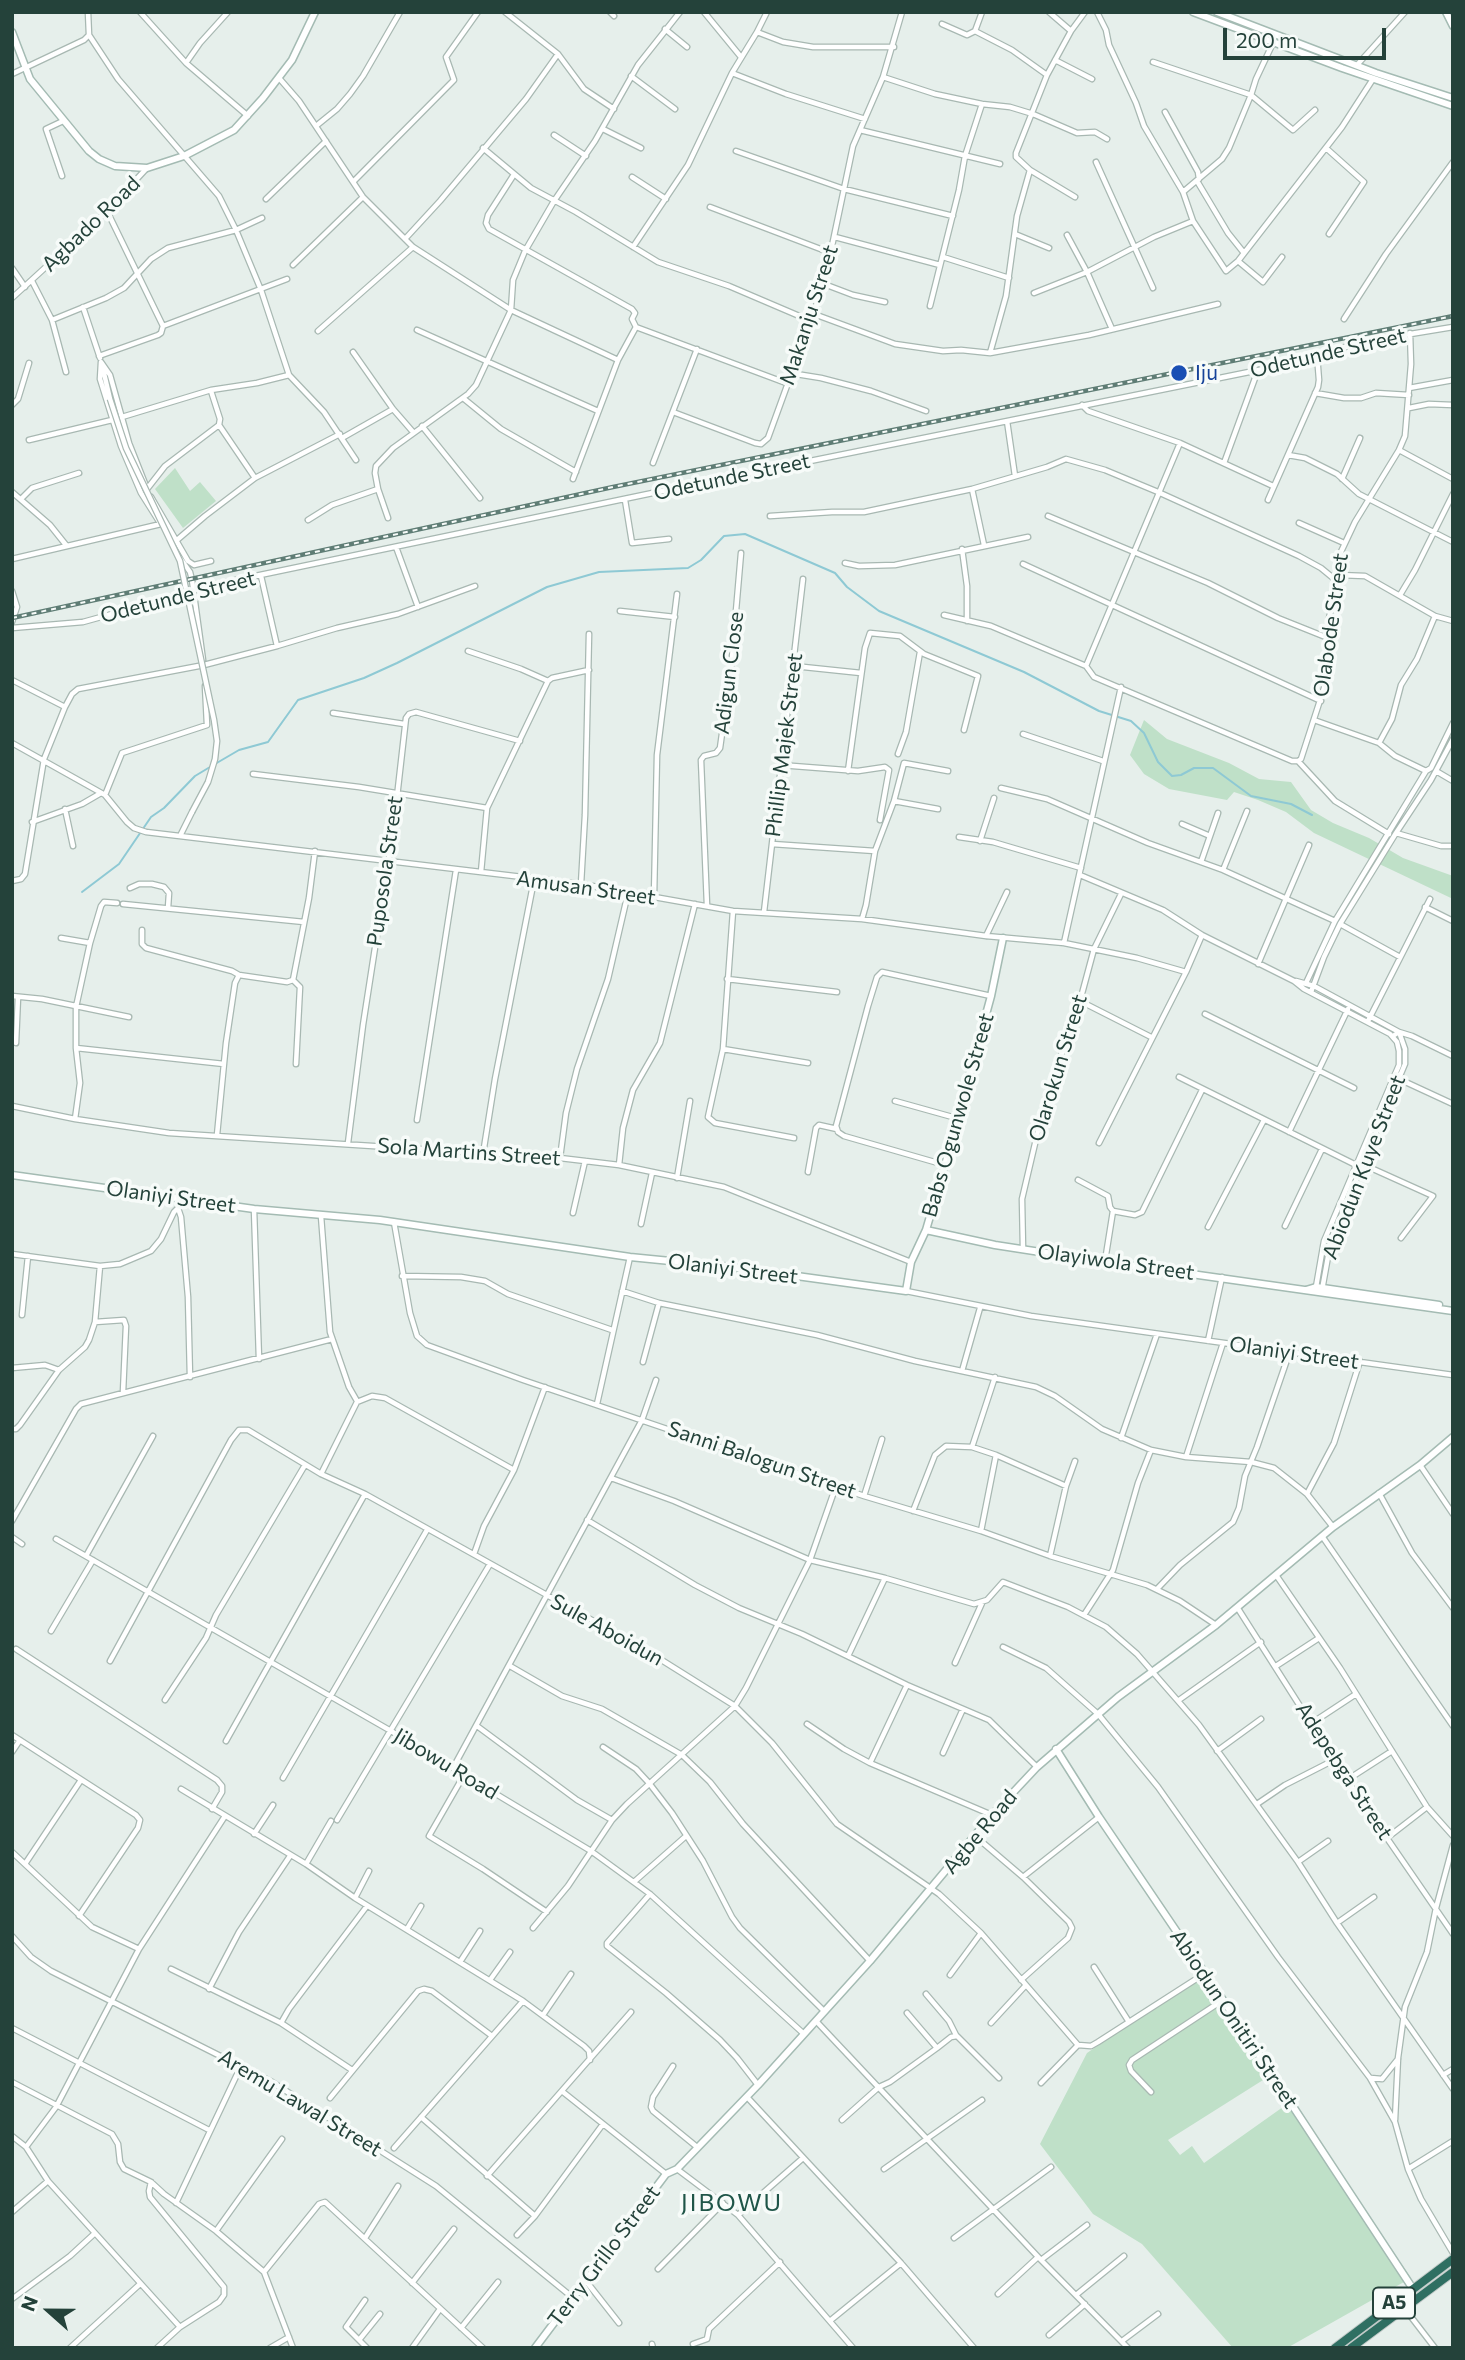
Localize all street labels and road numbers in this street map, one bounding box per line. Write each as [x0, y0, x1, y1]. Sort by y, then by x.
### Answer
street label: Agbado Road [37, 171, 145, 277]
street label: Makanju Street [774, 242, 844, 388]
street label: Odetunde Street [1248, 323, 1408, 383]
street label: Odetunde Street [652, 448, 812, 506]
street label: Olabode Street [1308, 551, 1354, 699]
street label: Odetunde Street [98, 566, 258, 628]
street label: Adigun Close [709, 610, 749, 736]
street label: Phillip Majek Street [760, 652, 808, 838]
street label: Puposola Street [362, 794, 408, 948]
street label: Amusan Street [515, 866, 657, 910]
street label: Olarokun Street [1024, 991, 1092, 1145]
street label: Babs Ogunwole Street [917, 1010, 999, 1220]
street label: Abiodun Kuye Street [1317, 1071, 1411, 1263]
street label: Sola Martins Street [377, 1133, 561, 1171]
street label: Olaniyi Street [105, 1175, 237, 1219]
street label: Olayiwola Street [1036, 1239, 1196, 1285]
street label: Olaniyi Street [667, 1249, 799, 1289]
street label: Olaniyi Street [1228, 1331, 1360, 1375]
street label: Sanni Balogun Street [664, 1416, 860, 1504]
street label: Sule Aboidun [546, 1589, 668, 1671]
street label: Adepebga Street [1290, 1698, 1398, 1844]
street label: Jibowu Road [389, 1723, 503, 1805]
street label: Agbe Road [938, 1785, 1022, 1879]
street label: Abiodun Onitiri Street [1165, 1925, 1303, 2113]
street label: Aremu Lawal Street [213, 2044, 387, 2162]
street label: Terry Grillo Street [543, 2180, 665, 2332]
road number: A5 [1373, 2288, 1415, 2318]

